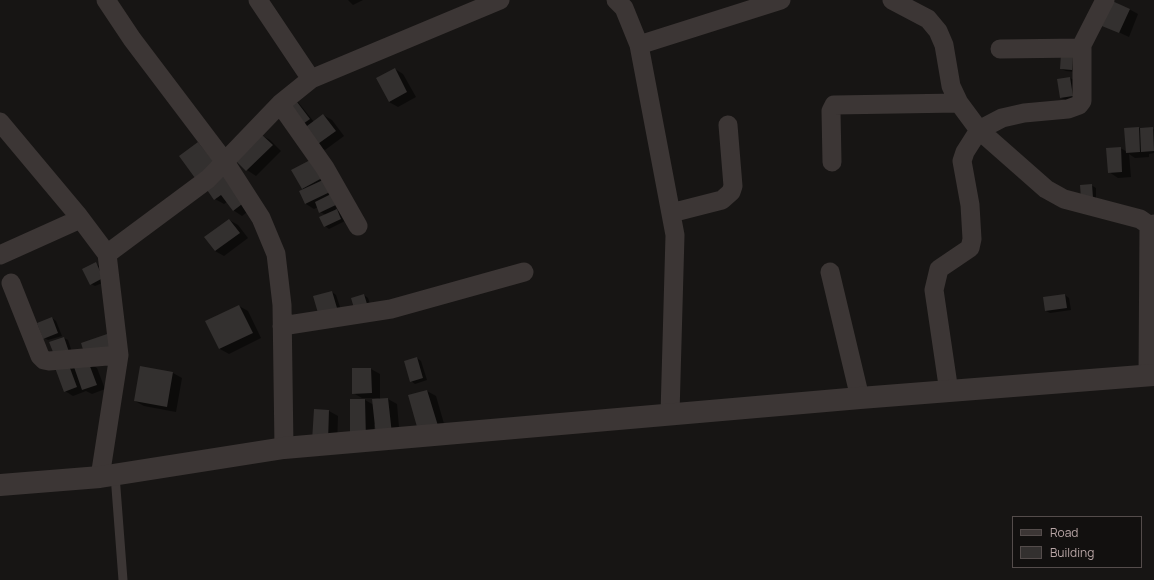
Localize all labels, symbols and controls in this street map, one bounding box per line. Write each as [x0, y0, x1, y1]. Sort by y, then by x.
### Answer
legend [1012, 516, 1142, 568]
text: Road [1050, 524, 1078, 541]
text: Building [1050, 544, 1094, 561]

